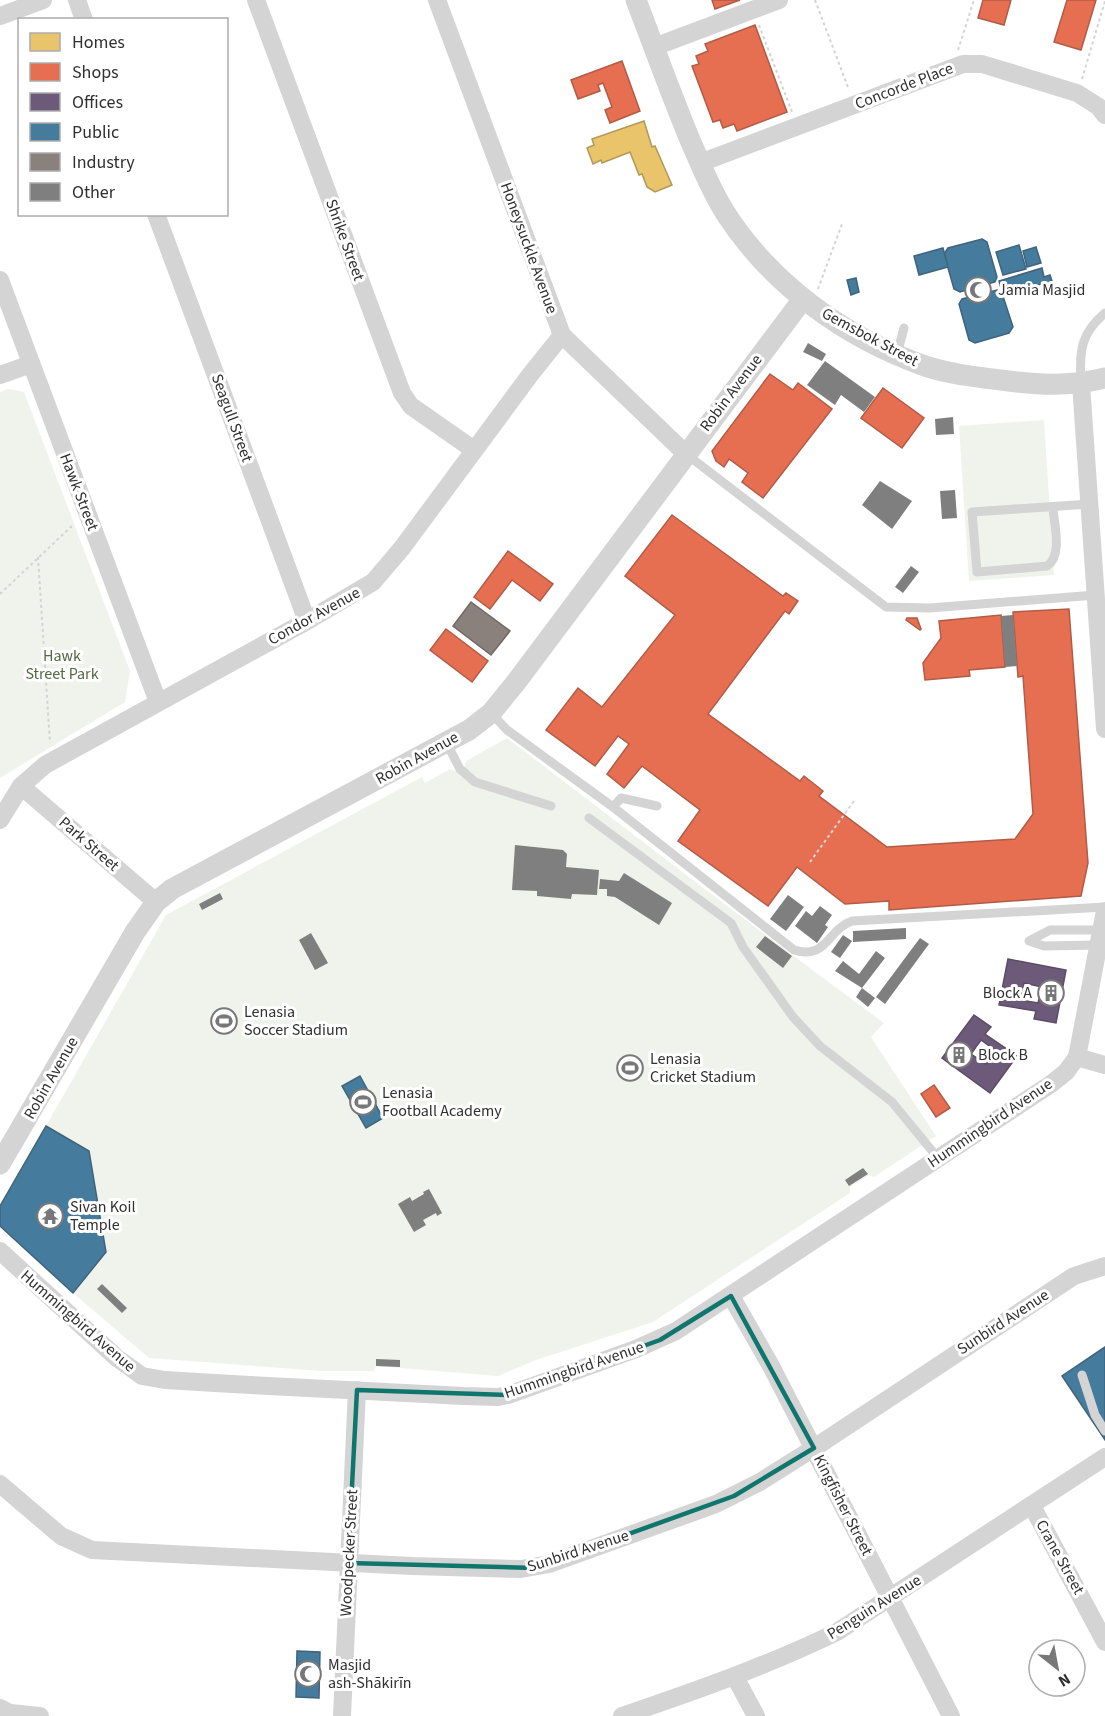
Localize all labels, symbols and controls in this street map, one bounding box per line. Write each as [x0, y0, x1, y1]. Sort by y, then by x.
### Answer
legend [18, 18, 228, 216]
text: Homes [72, 30, 125, 55]
street label: Concorde Place [852, 57, 956, 115]
text: Shops [72, 60, 119, 85]
text: Offices [72, 90, 123, 115]
text: Public [72, 120, 119, 145]
text: Industry [72, 150, 135, 175]
street label: Honeysuckle Avenue [495, 179, 563, 317]
text: Other [72, 180, 116, 205]
street label: Shrike Street [320, 196, 370, 285]
mosque icon: Jamia Masjid [963, 275, 993, 305]
place label: Jamia Masjid [998, 279, 1085, 301]
street label: Gemsbok Street [818, 302, 923, 372]
street label: Robin Avenue [695, 350, 767, 436]
street label: Seagull Street [206, 371, 258, 466]
street label: Hawk Street [54, 450, 104, 534]
street label: Condor Avenue [264, 582, 364, 650]
park label: Hawk Street Park [25, 645, 99, 685]
street label: Robin Avenue [372, 726, 462, 790]
street label: Park Street [54, 812, 124, 877]
building icon: Block A [1036, 978, 1066, 1008]
place label: Block A [983, 982, 1032, 1004]
place label: Lenasia Soccer Stadium [244, 1001, 348, 1041]
sports icon: Lenasia Soccer Stadium [209, 1006, 239, 1036]
street label: Robin Avenue [19, 1033, 83, 1123]
building icon: Block B [944, 1040, 974, 1070]
place label: Block B [978, 1044, 1028, 1066]
place label: Lenasia Cricket Stadium [650, 1048, 756, 1088]
sports icon: Lenasia Cricket Stadium [615, 1053, 645, 1083]
street label: Hummingbird Avenue [923, 1073, 1057, 1173]
place label: Lenasia Football Academy [382, 1082, 502, 1122]
sports icon: Lenasia Football Academy [348, 1087, 378, 1117]
place label: Sivan Koil Temple [70, 1196, 135, 1236]
temple icon: Sivan Koil Temple [35, 1201, 65, 1231]
street label: Hummingbird Avenue [16, 1265, 140, 1377]
street label: Sunbird Avenue [953, 1284, 1053, 1360]
street label: Hummingbird Avenue [501, 1336, 647, 1404]
street label: Kingfisher Street [808, 1451, 878, 1560]
street label: Woodpecker Street [335, 1488, 363, 1617]
street label: Crane Street [1030, 1516, 1090, 1599]
street label: Sunbird Avenue [524, 1524, 632, 1578]
street label: Penguin Avenue [823, 1569, 925, 1645]
north arrow [1027, 1638, 1087, 1698]
place label: Masjid ash-Shākirīn [328, 1654, 412, 1694]
mosque icon: Masjid ash-Shākirīn [293, 1659, 323, 1689]
text: N [1054, 1668, 1074, 1692]

